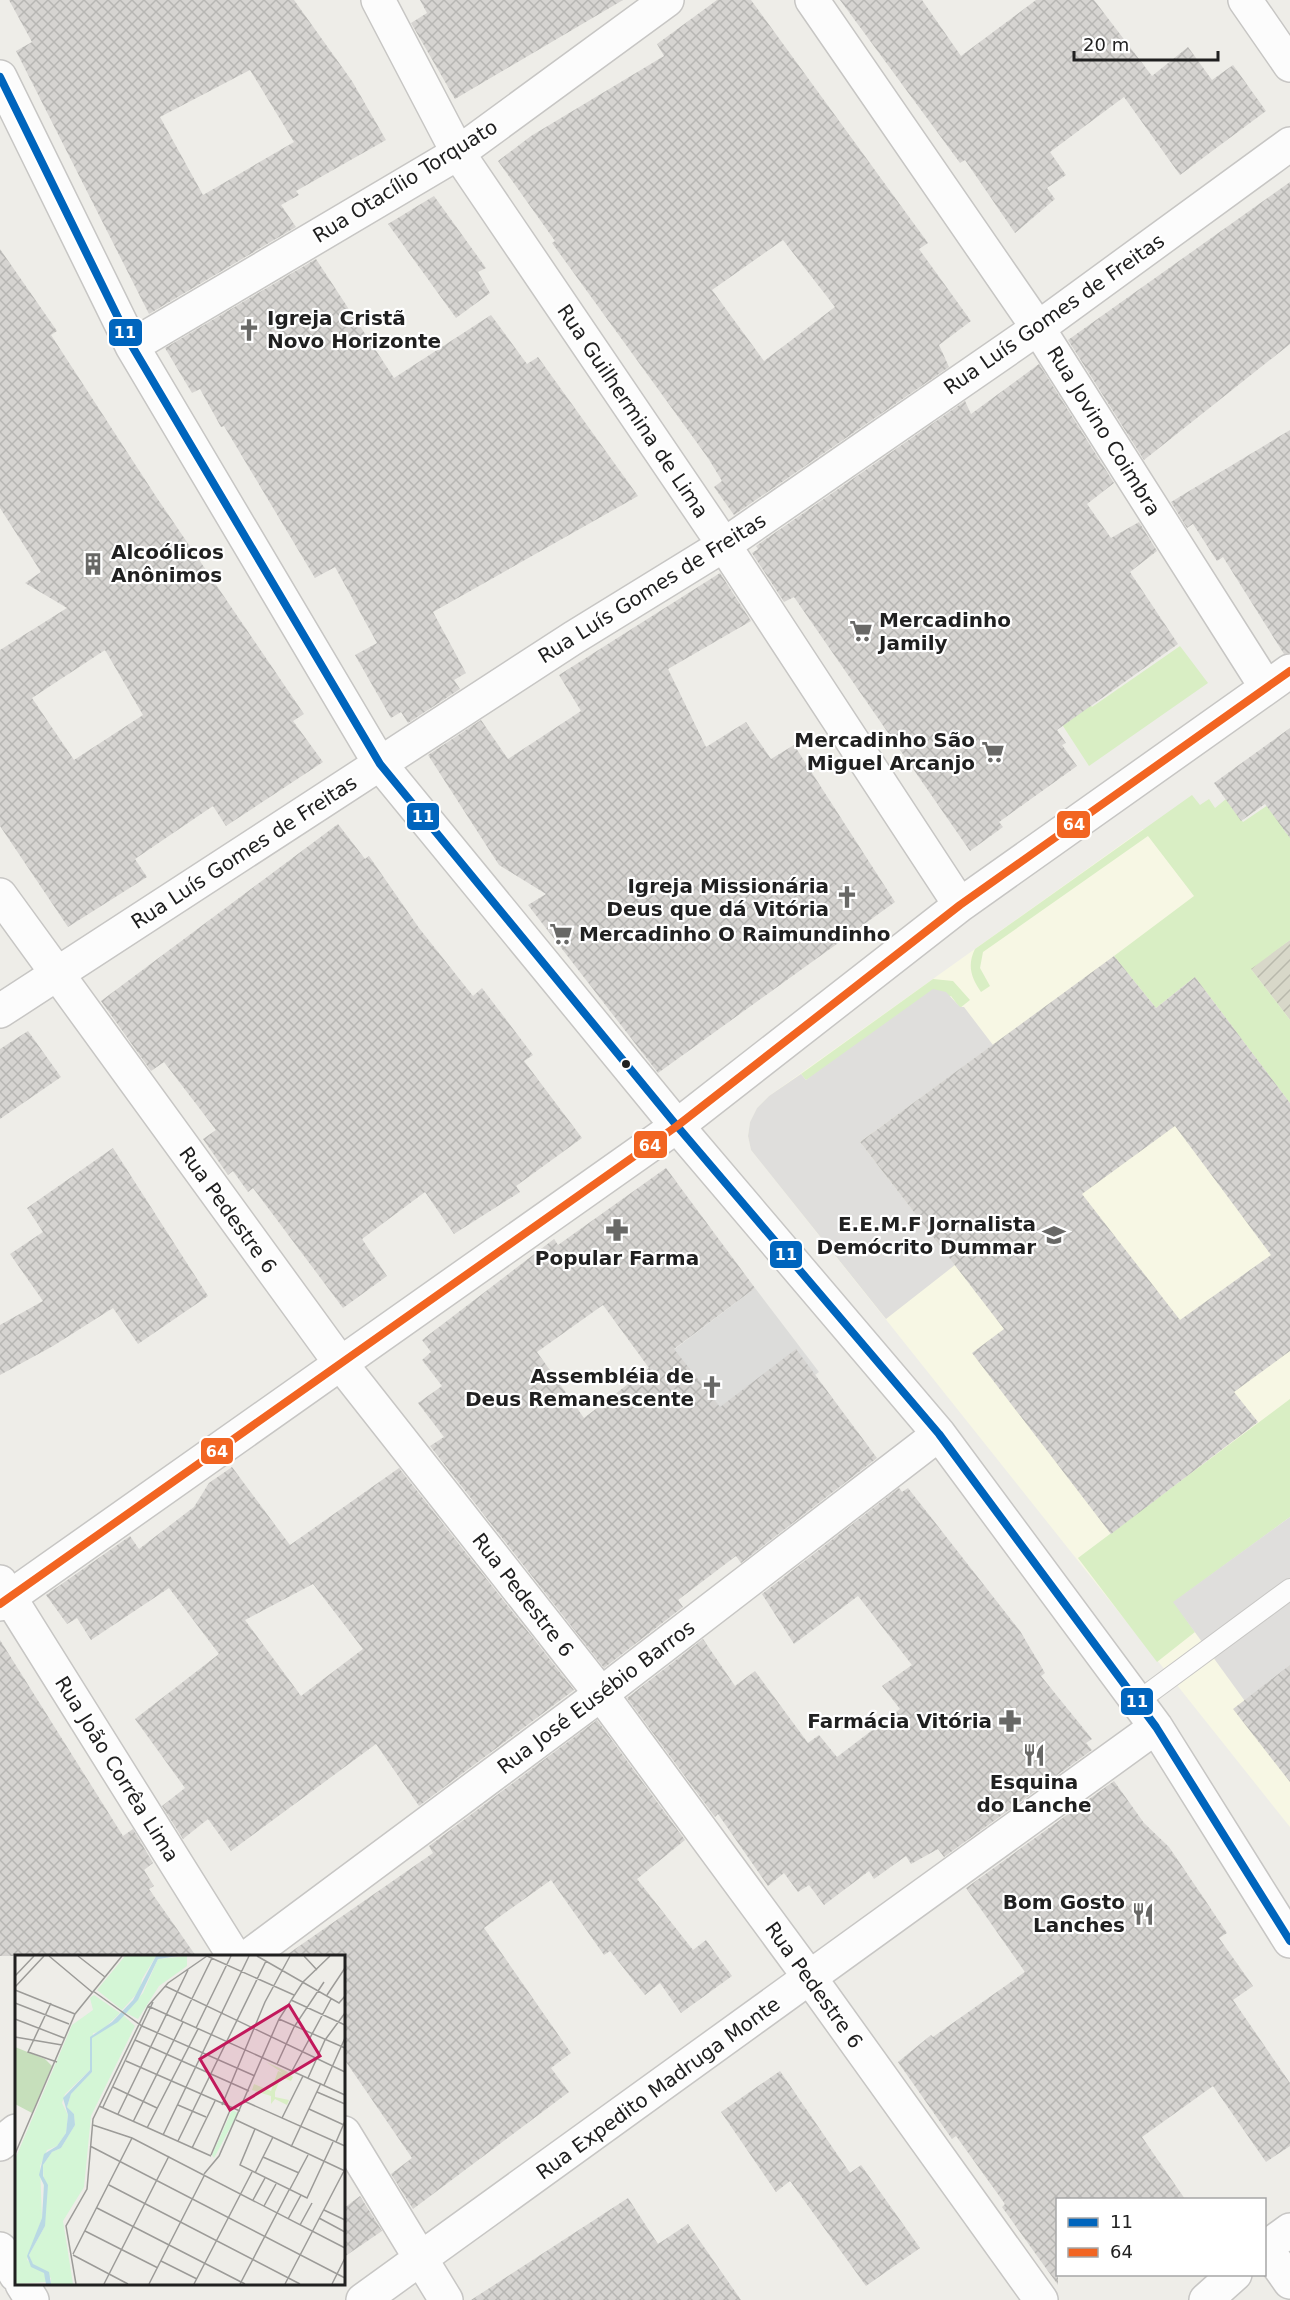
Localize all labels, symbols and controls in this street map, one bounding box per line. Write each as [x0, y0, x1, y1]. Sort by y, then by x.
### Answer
scale bar [1074, 24, 1218, 62]
text: 20 m [1083, 34, 1129, 55]
street label: Rua Otacílio Torquato [308, 114, 502, 248]
street label: Rua Luís Gomes de Freitas [939, 228, 1169, 400]
street label: Rua Guilhermina de Lima [552, 300, 714, 522]
place label: Igreja Cristã Novo Horizonte [267, 306, 441, 353]
church icon: Igreja Cristã Novo Horizonte [236, 317, 262, 343]
line badge: 11 [108, 318, 143, 347]
text: 11 [114, 323, 136, 342]
street label: Rua Jovino Coimbra [1042, 342, 1166, 520]
street label: Rua Luís Gomes de Freitas [534, 508, 770, 668]
place label: Alcoólicos Anônimos [111, 540, 224, 587]
building icon: Alcoólicos Anônimos [80, 551, 106, 577]
place label: Mercadinho Jamily [877, 608, 1011, 655]
supermarket icon: Mercadinho Jamily [848, 618, 874, 644]
place label: Mercadinho São Miguel Arcanjo [794, 728, 975, 775]
supermarket icon: Mercadinho São Miguel Arcanjo [980, 739, 1006, 765]
street label: Rua Luís Gomes de Freitas [127, 770, 361, 934]
line badge: 11 [406, 802, 440, 831]
text: 11 [412, 807, 434, 826]
line badge: 64 [1056, 810, 1091, 839]
text: 64 [1063, 815, 1085, 834]
place label: Igreja Missionária Deus que dá Vitória [606, 874, 829, 921]
church icon: Igreja Missionária Deus que dá Vitória [834, 884, 860, 910]
supermarket icon: Mercadinho O Raimundinho [548, 921, 574, 947]
place label: Mercadinho O Raimundinho [579, 922, 890, 946]
unlabelled marker [620, 1058, 632, 1070]
line badge: 64 [633, 1130, 668, 1159]
text: 64 [639, 1136, 661, 1155]
street label: Rua Pedestre 6 [174, 1142, 282, 1278]
place label: E.E.M.F Jornalista Demócrito Dummar [817, 1212, 1036, 1259]
pharmacy icon: Popular Farma [604, 1217, 630, 1243]
school or university icon: E.E.M.F Jornalista Demócrito Dummar [1041, 1222, 1067, 1248]
line badge: 11 [769, 1240, 803, 1269]
text: 11 [775, 1245, 797, 1264]
place label: Popular Farma [535, 1246, 699, 1270]
place label: Assembléia de Deus Remanescente [465, 1364, 694, 1411]
church icon: Assembléia de Deus Remanescente [699, 1374, 725, 1400]
line badge: 64 [200, 1437, 234, 1465]
text: 64 [206, 1442, 228, 1461]
street label: Rua Pedestre 6 [467, 1528, 579, 1662]
street label: Rua José Eusébio Barros [493, 1615, 699, 1779]
street label: Rua João Corrêa Lima [50, 1672, 184, 1866]
line badge: 11 [1120, 1687, 1154, 1716]
text: 11 [1126, 1692, 1148, 1711]
pharmacy icon: Farmácia Vitória [997, 1708, 1023, 1734]
place label: Farmácia Vitória [807, 1709, 992, 1733]
restaurant icon: Esquina do Lanche [1021, 1742, 1047, 1768]
place label: Esquina do Lanche [976, 1770, 1092, 1817]
place label: Bom Gosto Lanches [1003, 1890, 1125, 1937]
restaurant icon: Bom Gosto Lanches [1130, 1901, 1156, 1927]
street label: Rua Pedestre 6 [760, 1917, 868, 2053]
inset map [15, 1955, 345, 2285]
street label: Rua Expedito Madruga Monte [532, 1992, 784, 2184]
legend [1056, 2198, 1266, 2276]
text: 11 [1110, 2211, 1133, 2232]
text: 64 [1110, 2241, 1133, 2262]

